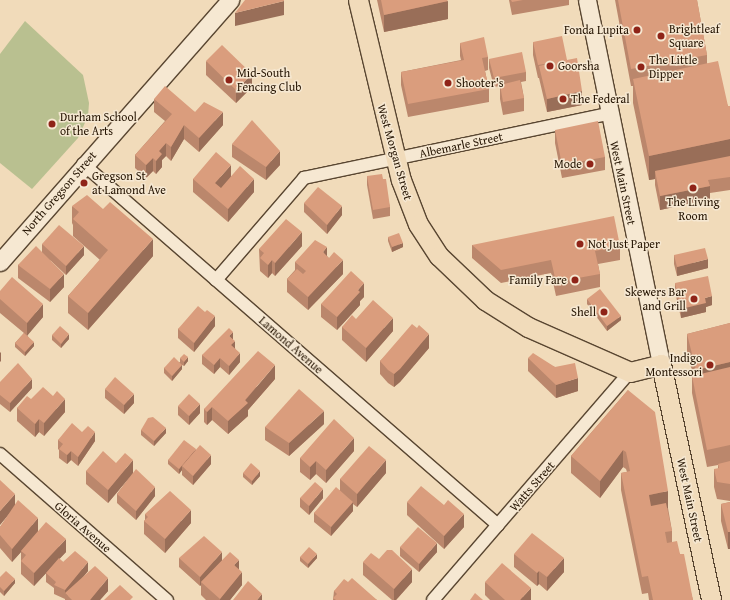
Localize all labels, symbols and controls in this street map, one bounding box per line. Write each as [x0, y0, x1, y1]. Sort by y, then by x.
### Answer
place label: Brightleaf Square [669, 22, 720, 50]
place label: Fonda Lupita [564, 23, 629, 37]
marker: Fonda Lupita [632, 25, 642, 35]
marker: Brightleaf Square [656, 31, 666, 41]
place label: The Little Dipper [649, 53, 697, 81]
place label: Goorsha [558, 59, 599, 73]
marker: Goorsha [545, 61, 555, 71]
marker: The Little Dipper [636, 62, 646, 72]
place label: Mid-South Fencing Club [237, 66, 301, 94]
marker: Mid-South Fencing Club [224, 75, 234, 85]
place label: Shooter's [456, 76, 504, 90]
marker: Shooter's [443, 78, 453, 88]
place label: The Federal [571, 92, 630, 106]
marker: The Federal [558, 94, 568, 104]
street label: West Morgan Street [374, 102, 416, 202]
place label: Durham School of the Arts [60, 110, 137, 138]
marker: Durham School of the Arts [47, 119, 57, 129]
street label: Albemarle Street [418, 129, 504, 161]
street label: West Main Street [607, 140, 639, 226]
street label: North Gregson Street [19, 148, 99, 238]
place label: Mode [554, 157, 582, 171]
marker: Mode [585, 159, 595, 169]
place label: Gregson St at Lamond Ave [92, 169, 166, 197]
marker: Gregson St at Lamond Ave [79, 178, 89, 188]
marker: The Living Room [688, 183, 698, 193]
place label: The Living Room [666, 195, 720, 223]
place label: Not Just Paper [588, 237, 660, 251]
marker: Not Just Paper [575, 239, 585, 249]
place label: Family Fare [509, 273, 567, 287]
marker: Family Fare [570, 275, 580, 285]
place label: Skewers Bar and Grill [625, 285, 686, 313]
marker: Skewers Bar and Grill [689, 294, 699, 304]
place label: Shell [571, 305, 596, 319]
marker: Shell [599, 307, 609, 317]
street label: Lamond Avenue [256, 313, 326, 377]
place label: Indigo Montessori [645, 351, 702, 379]
marker: Indigo Montessori [705, 360, 715, 370]
street label: West Main Street [674, 457, 706, 543]
street label: Watts Street [506, 458, 558, 514]
street label: Gloria Avenue [52, 499, 114, 555]

